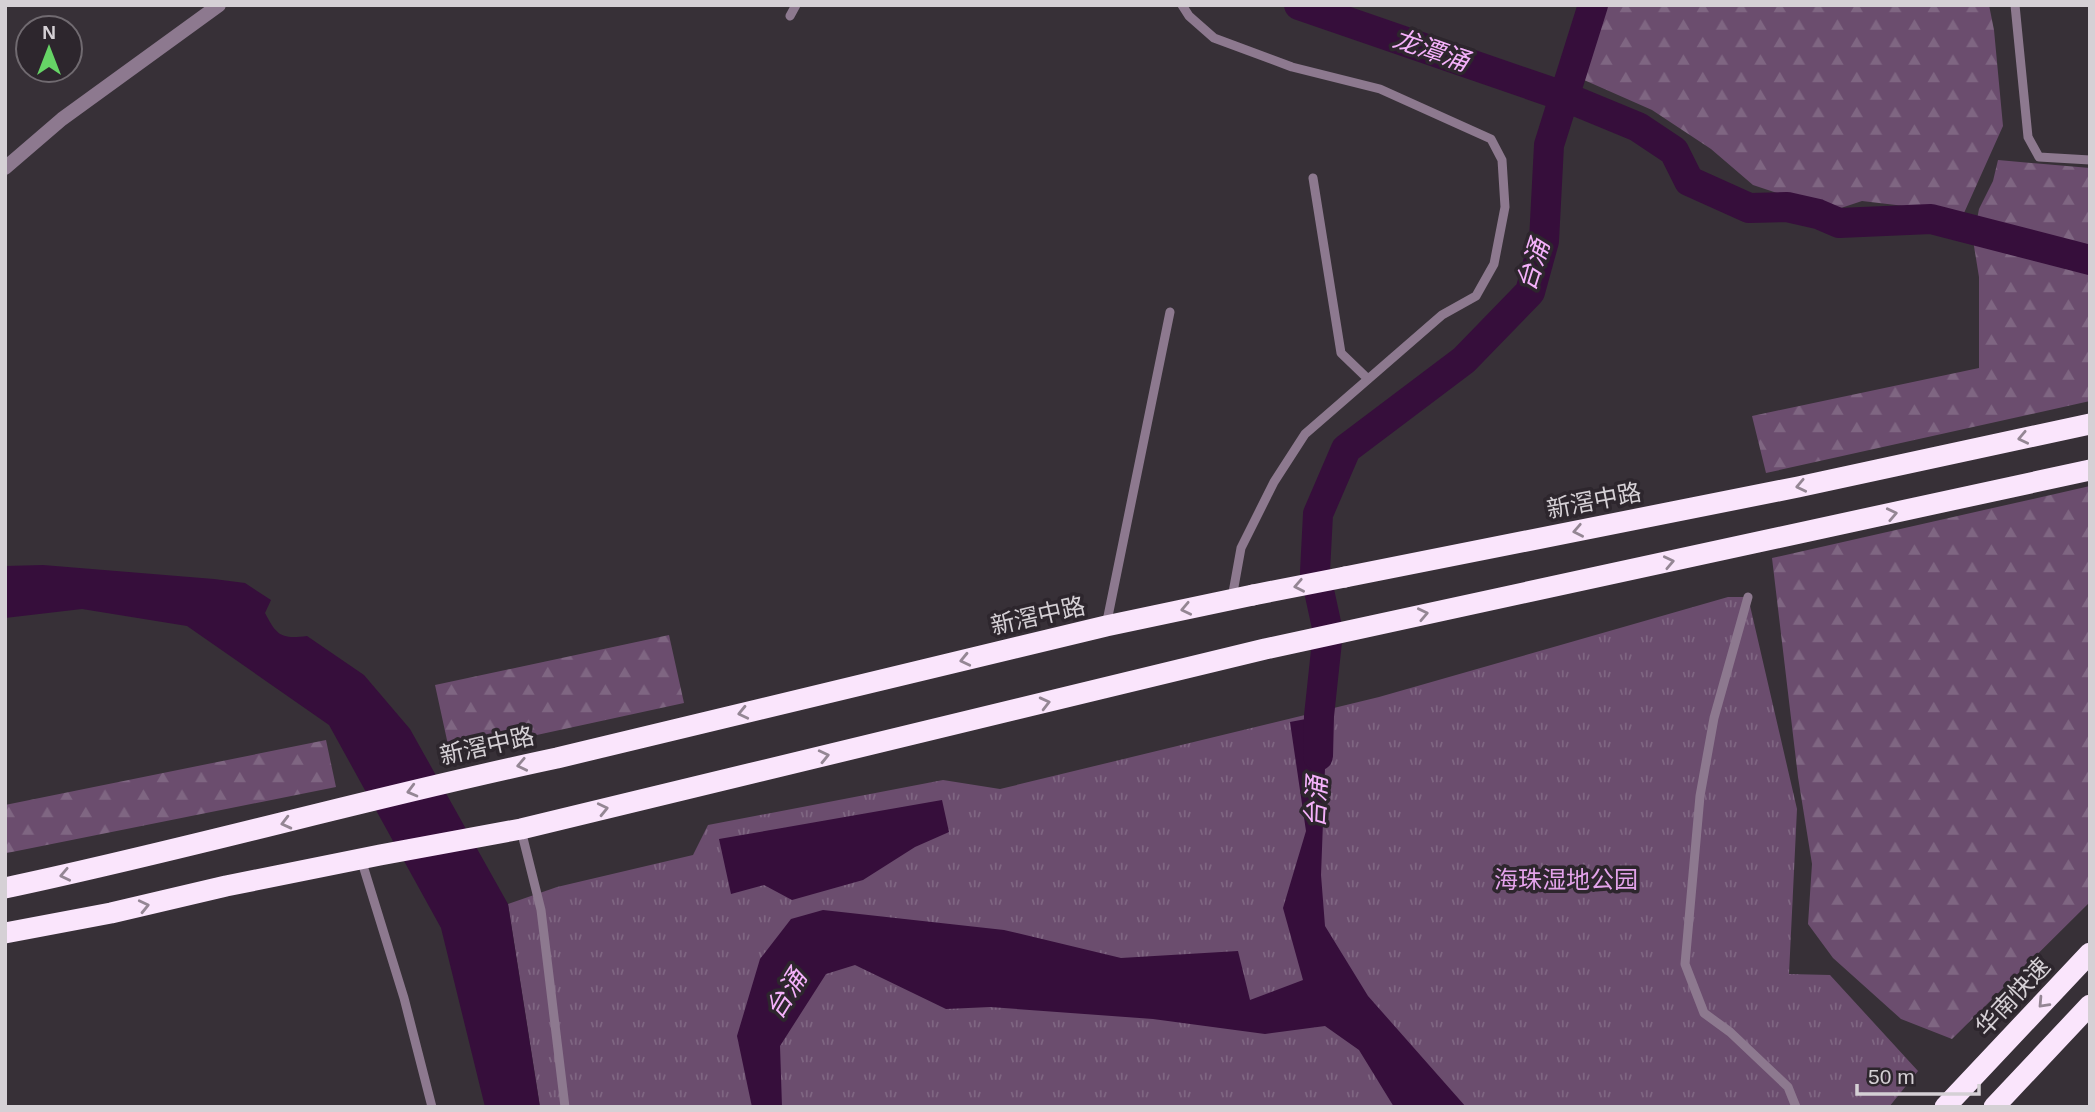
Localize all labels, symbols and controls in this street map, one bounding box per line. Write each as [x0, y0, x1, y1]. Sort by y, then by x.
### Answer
north arrow [14, 14, 84, 84]
text: N [42, 22, 56, 43]
water label: 龙潭涌 [1389, 23, 1476, 78]
water label: 台涌 [1511, 233, 1556, 294]
one-way arrow [2017, 430, 2029, 445]
street label: 新滘中路 [1544, 478, 1644, 523]
one-way arrow [1795, 478, 1807, 493]
one-way arrow [1886, 507, 1898, 522]
one-way arrow [1572, 522, 1584, 537]
one-way arrow [1663, 555, 1675, 570]
one-way arrow [1293, 577, 1305, 592]
street label: 新滘中路 [988, 592, 1088, 639]
one-way arrow [1180, 601, 1192, 616]
one-way arrow [1417, 608, 1429, 622]
one-way arrow [959, 652, 971, 666]
one-way arrow [1039, 697, 1051, 711]
one-way arrow [737, 705, 749, 719]
street label: 新滘中路 [437, 722, 537, 769]
one-way arrow [818, 750, 830, 764]
one-way arrow [516, 756, 528, 771]
water label: 台涌 [1300, 772, 1332, 829]
one-way arrow [406, 783, 418, 797]
one-way arrow [597, 803, 609, 817]
one-way arrow [280, 815, 292, 829]
park label: 海珠湿地公园 [1494, 866, 1638, 893]
one-way arrow [59, 867, 71, 882]
one-way arrow [138, 899, 150, 914]
street label: 华南快速 [1970, 952, 2055, 1041]
water label: 台涌 [759, 961, 814, 1024]
one-way arrow [2039, 995, 2051, 1008]
scale bar [1857, 1052, 1980, 1096]
text: 50 m [1868, 1065, 1915, 1088]

